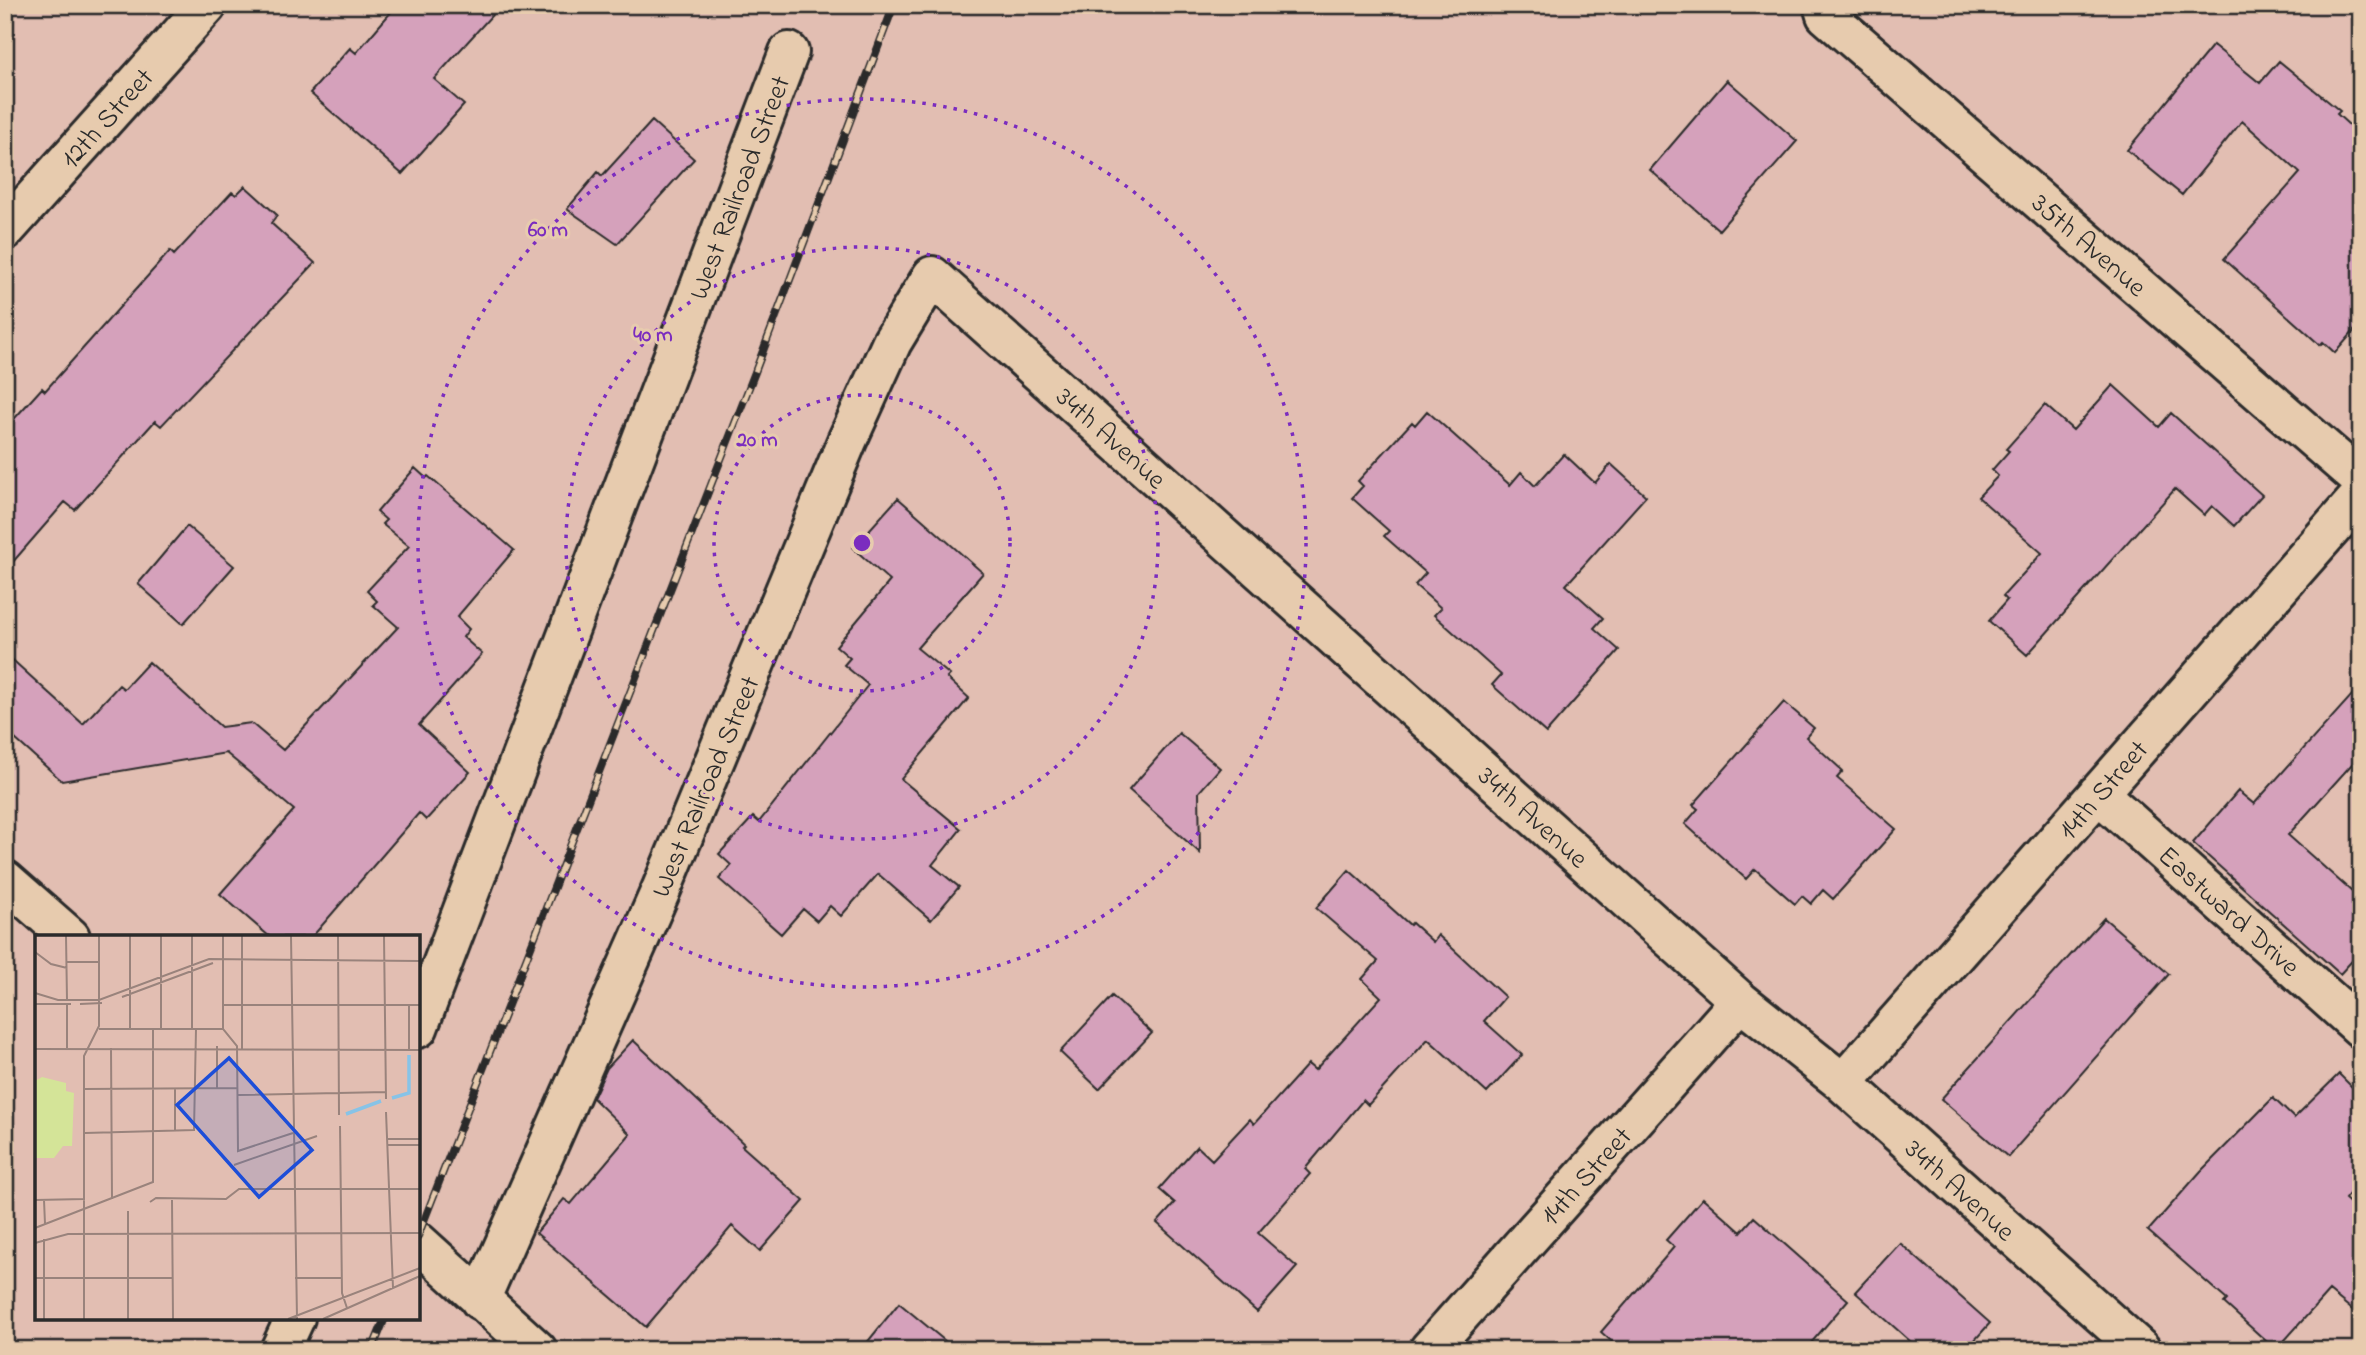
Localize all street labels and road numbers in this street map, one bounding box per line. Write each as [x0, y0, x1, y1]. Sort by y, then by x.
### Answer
street label: 12th Street [52, 60, 165, 179]
street label: West Railroad Street [680, 70, 803, 306]
street label: 35th Avenue [2021, 185, 2155, 309]
street label: 34th Avenue [1045, 379, 1174, 501]
street label: West Railroad Street [642, 670, 772, 904]
street label: 14th Street [2050, 732, 2160, 850]
street label: 34th Avenue [1467, 758, 1596, 880]
street label: Eastward Drive [2147, 837, 2308, 988]
street label: 14th Street [1532, 1119, 1643, 1236]
street label: 34th Avenue [1894, 1131, 2023, 1253]

